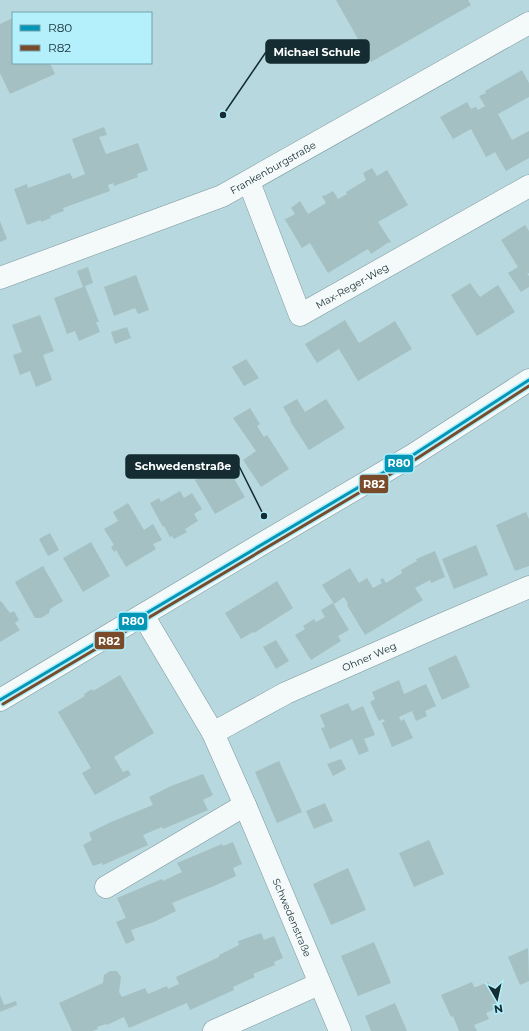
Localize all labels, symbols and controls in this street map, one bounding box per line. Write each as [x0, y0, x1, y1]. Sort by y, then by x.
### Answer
legend [12, 12, 152, 64]
text: R80 [48, 20, 72, 35]
text: R82 [48, 40, 71, 55]
callout: Michael Schule [266, 40, 369, 63]
text: Michael Schule [274, 45, 361, 59]
street label: Frankenburgstraße [228, 138, 318, 197]
street label: Max-Reger-Weg [313, 261, 391, 312]
line badge: R80 [384, 454, 414, 473]
callout: Schwedenstraße [126, 455, 239, 478]
text: R80 [388, 456, 411, 470]
text: Schwedenstraße [135, 459, 231, 473]
line badge: R82 [359, 474, 389, 494]
text: R82 [363, 477, 385, 491]
line badge: R80 [118, 612, 148, 631]
text: R80 [122, 614, 145, 628]
line badge: R82 [94, 631, 125, 650]
text: R82 [98, 634, 120, 648]
street label: Ohner Weg [340, 639, 398, 675]
street label: Schwedenstraße [270, 876, 314, 959]
north arrow [477, 979, 517, 1019]
text: N [493, 1001, 504, 1016]

